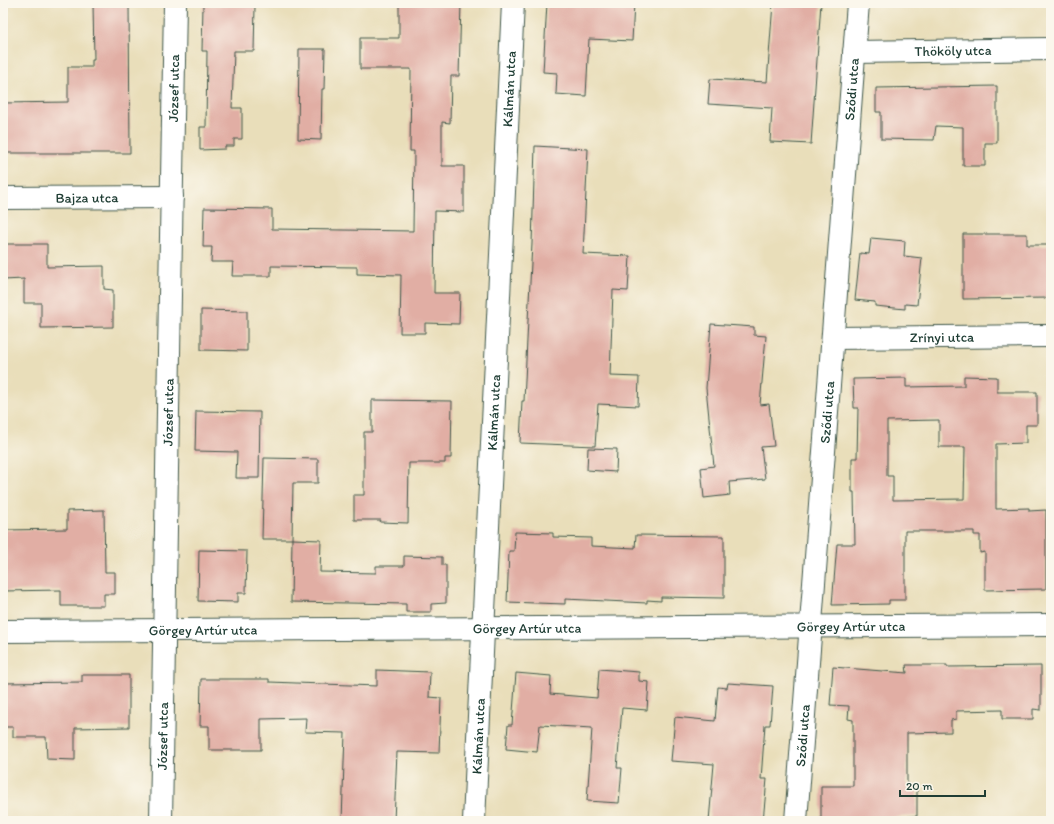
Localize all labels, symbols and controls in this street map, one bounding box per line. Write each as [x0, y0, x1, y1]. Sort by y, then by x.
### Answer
street label: Thököly utca [914, 42, 992, 60]
street label: Kálmán utca [499, 50, 520, 127]
street label: József utca [165, 53, 183, 122]
street label: Sződi utca [841, 57, 863, 121]
street label: Bajza utca [55, 189, 119, 207]
street label: Zrínyi utca [910, 329, 975, 346]
street label: Kálmán utca [484, 374, 504, 451]
street label: József utca [159, 377, 178, 446]
street label: Sződi utca [817, 380, 838, 444]
street label: Görgey Artúr utca [797, 618, 905, 635]
street label: Görgey Artúr utca [473, 620, 581, 637]
street label: Görgey Artúr utca [149, 622, 257, 639]
street label: Kálmán utca [468, 698, 489, 775]
street label: József utca [154, 701, 172, 770]
street label: Sződi utca [792, 703, 814, 767]
scale bar [900, 772, 985, 798]
text: 20 m [906, 779, 933, 793]

